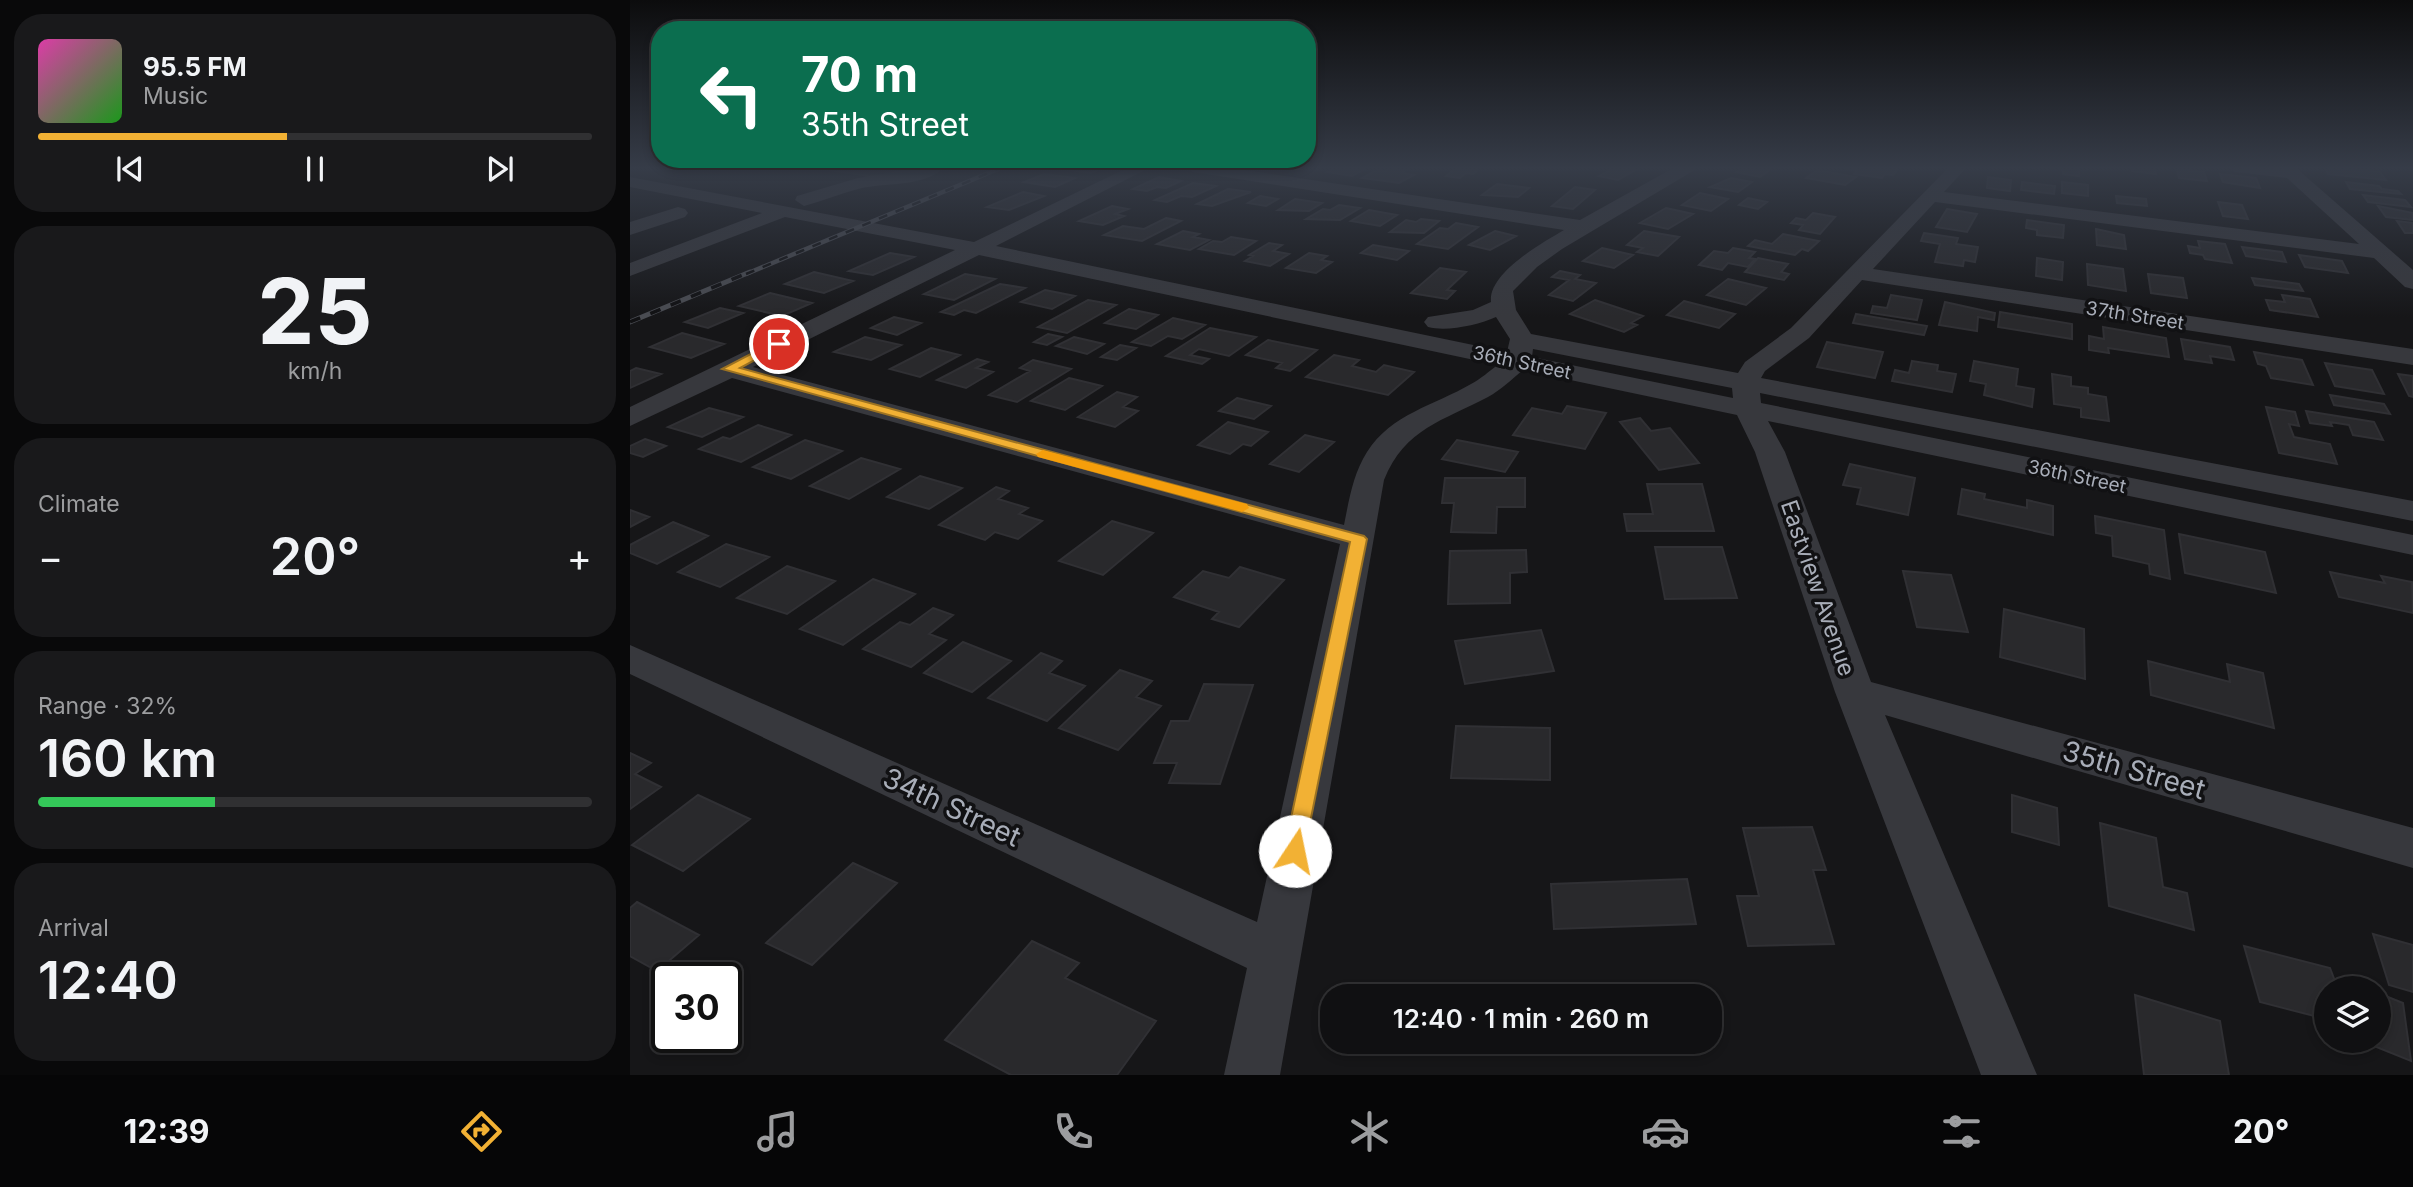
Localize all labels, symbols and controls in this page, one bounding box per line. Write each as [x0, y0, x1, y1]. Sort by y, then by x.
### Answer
text: 70 m [801, 45, 918, 104]
icon: left [686, 49, 777, 140]
text: 95.5 FM [143, 51, 247, 82]
text: Music [143, 82, 208, 110]
text: 35th Street [801, 105, 969, 144]
icon: previous [111, 150, 149, 188]
icon: pause [296, 150, 334, 188]
icon: next [481, 150, 519, 188]
text: 25 [257, 256, 373, 366]
street label: 37th Street [2084, 296, 2186, 335]
pin [749, 314, 809, 374]
icon: arrive [760, 325, 798, 363]
street label: 36th Street [1471, 341, 1573, 384]
text: km/h [288, 357, 342, 385]
street label: 36th Street [2026, 455, 2128, 498]
text: Climate [38, 490, 120, 518]
street label: Eastview Avenue [1775, 496, 1861, 680]
text: 20° [270, 525, 360, 588]
text: − [38, 534, 63, 580]
text: + [567, 534, 592, 580]
text: Range · 32% [38, 692, 177, 720]
text: 160 km [38, 727, 217, 790]
street label: 35th Street [2059, 733, 2209, 807]
street label: 34th Street [878, 760, 1026, 854]
position arrow [1258, 814, 1332, 888]
text: Arrival [38, 914, 109, 942]
text: 12:40 [38, 949, 178, 1012]
speed limit sign: 30 [651, 962, 742, 1053]
map controls [2314, 976, 2391, 1053]
button: layers [2314, 976, 2391, 1053]
text: 12:40 · 1 min · 260 m [1393, 1003, 1649, 1034]
icon: directions [457, 1107, 506, 1156]
icon: music [753, 1107, 802, 1156]
icon: phone [1049, 1107, 1098, 1156]
icon: climate [1345, 1107, 1394, 1156]
icon: car [1641, 1107, 1690, 1156]
icon: filters [1937, 1107, 1986, 1156]
text: 12:39 [124, 1112, 210, 1151]
text: 20° [2233, 1112, 2289, 1151]

